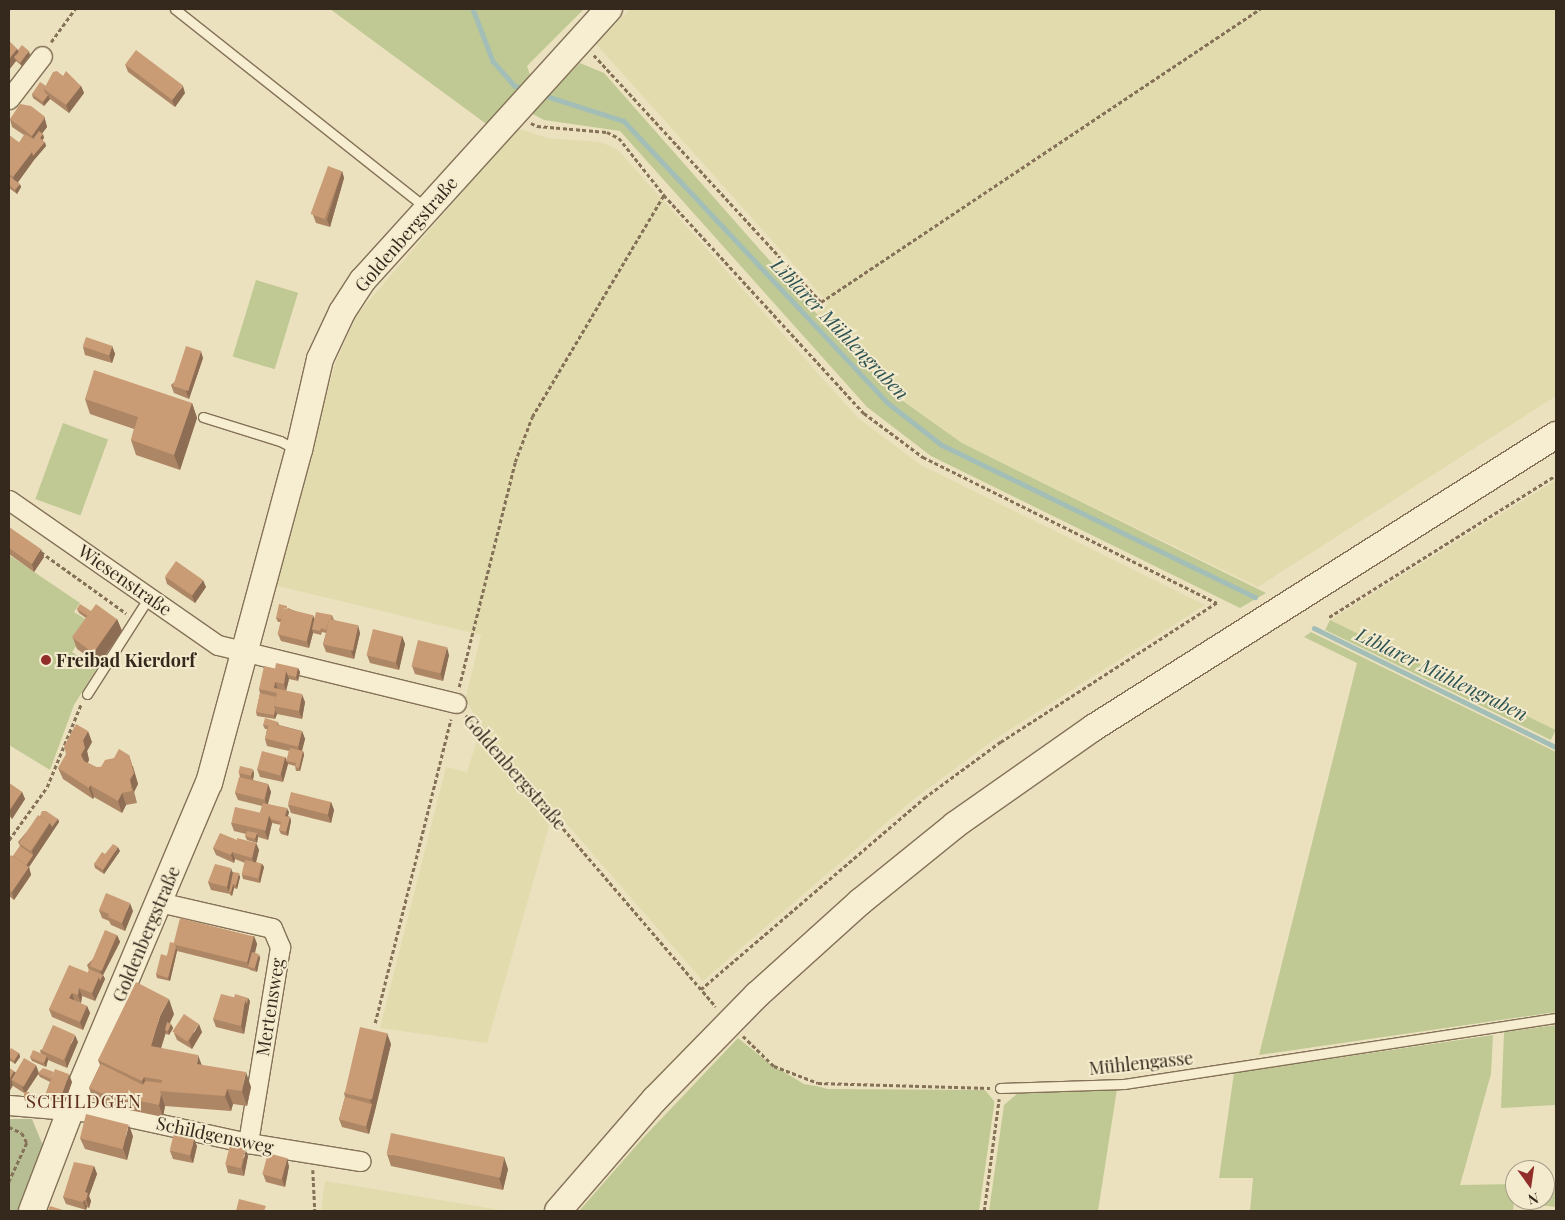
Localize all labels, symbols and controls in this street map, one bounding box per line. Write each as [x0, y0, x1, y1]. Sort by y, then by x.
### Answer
street label: Goldenbergstraße [350, 172, 462, 296]
water label: Liblarer Mühlengraben [767, 254, 913, 404]
street label: Wiesenstraße [74, 540, 176, 620]
water label: Liblarer Mühlengraben [1353, 623, 1531, 725]
place label: Freibad Kierdorf [56, 649, 196, 671]
marker: Freibad Kierdorf [40, 654, 52, 666]
street label: Goldenbergstraße [459, 710, 571, 834]
street label: Goldenbergstraße [108, 863, 184, 1005]
street label: Mertensweg [252, 956, 288, 1058]
street label: Mühlengasse [1088, 1047, 1194, 1079]
district label: SCHILDGEN [25, 1090, 143, 1112]
street label: Schildgensweg [154, 1112, 276, 1158]
north arrow [1505, 1160, 1555, 1210]
text: N [1526, 1189, 1541, 1210]

